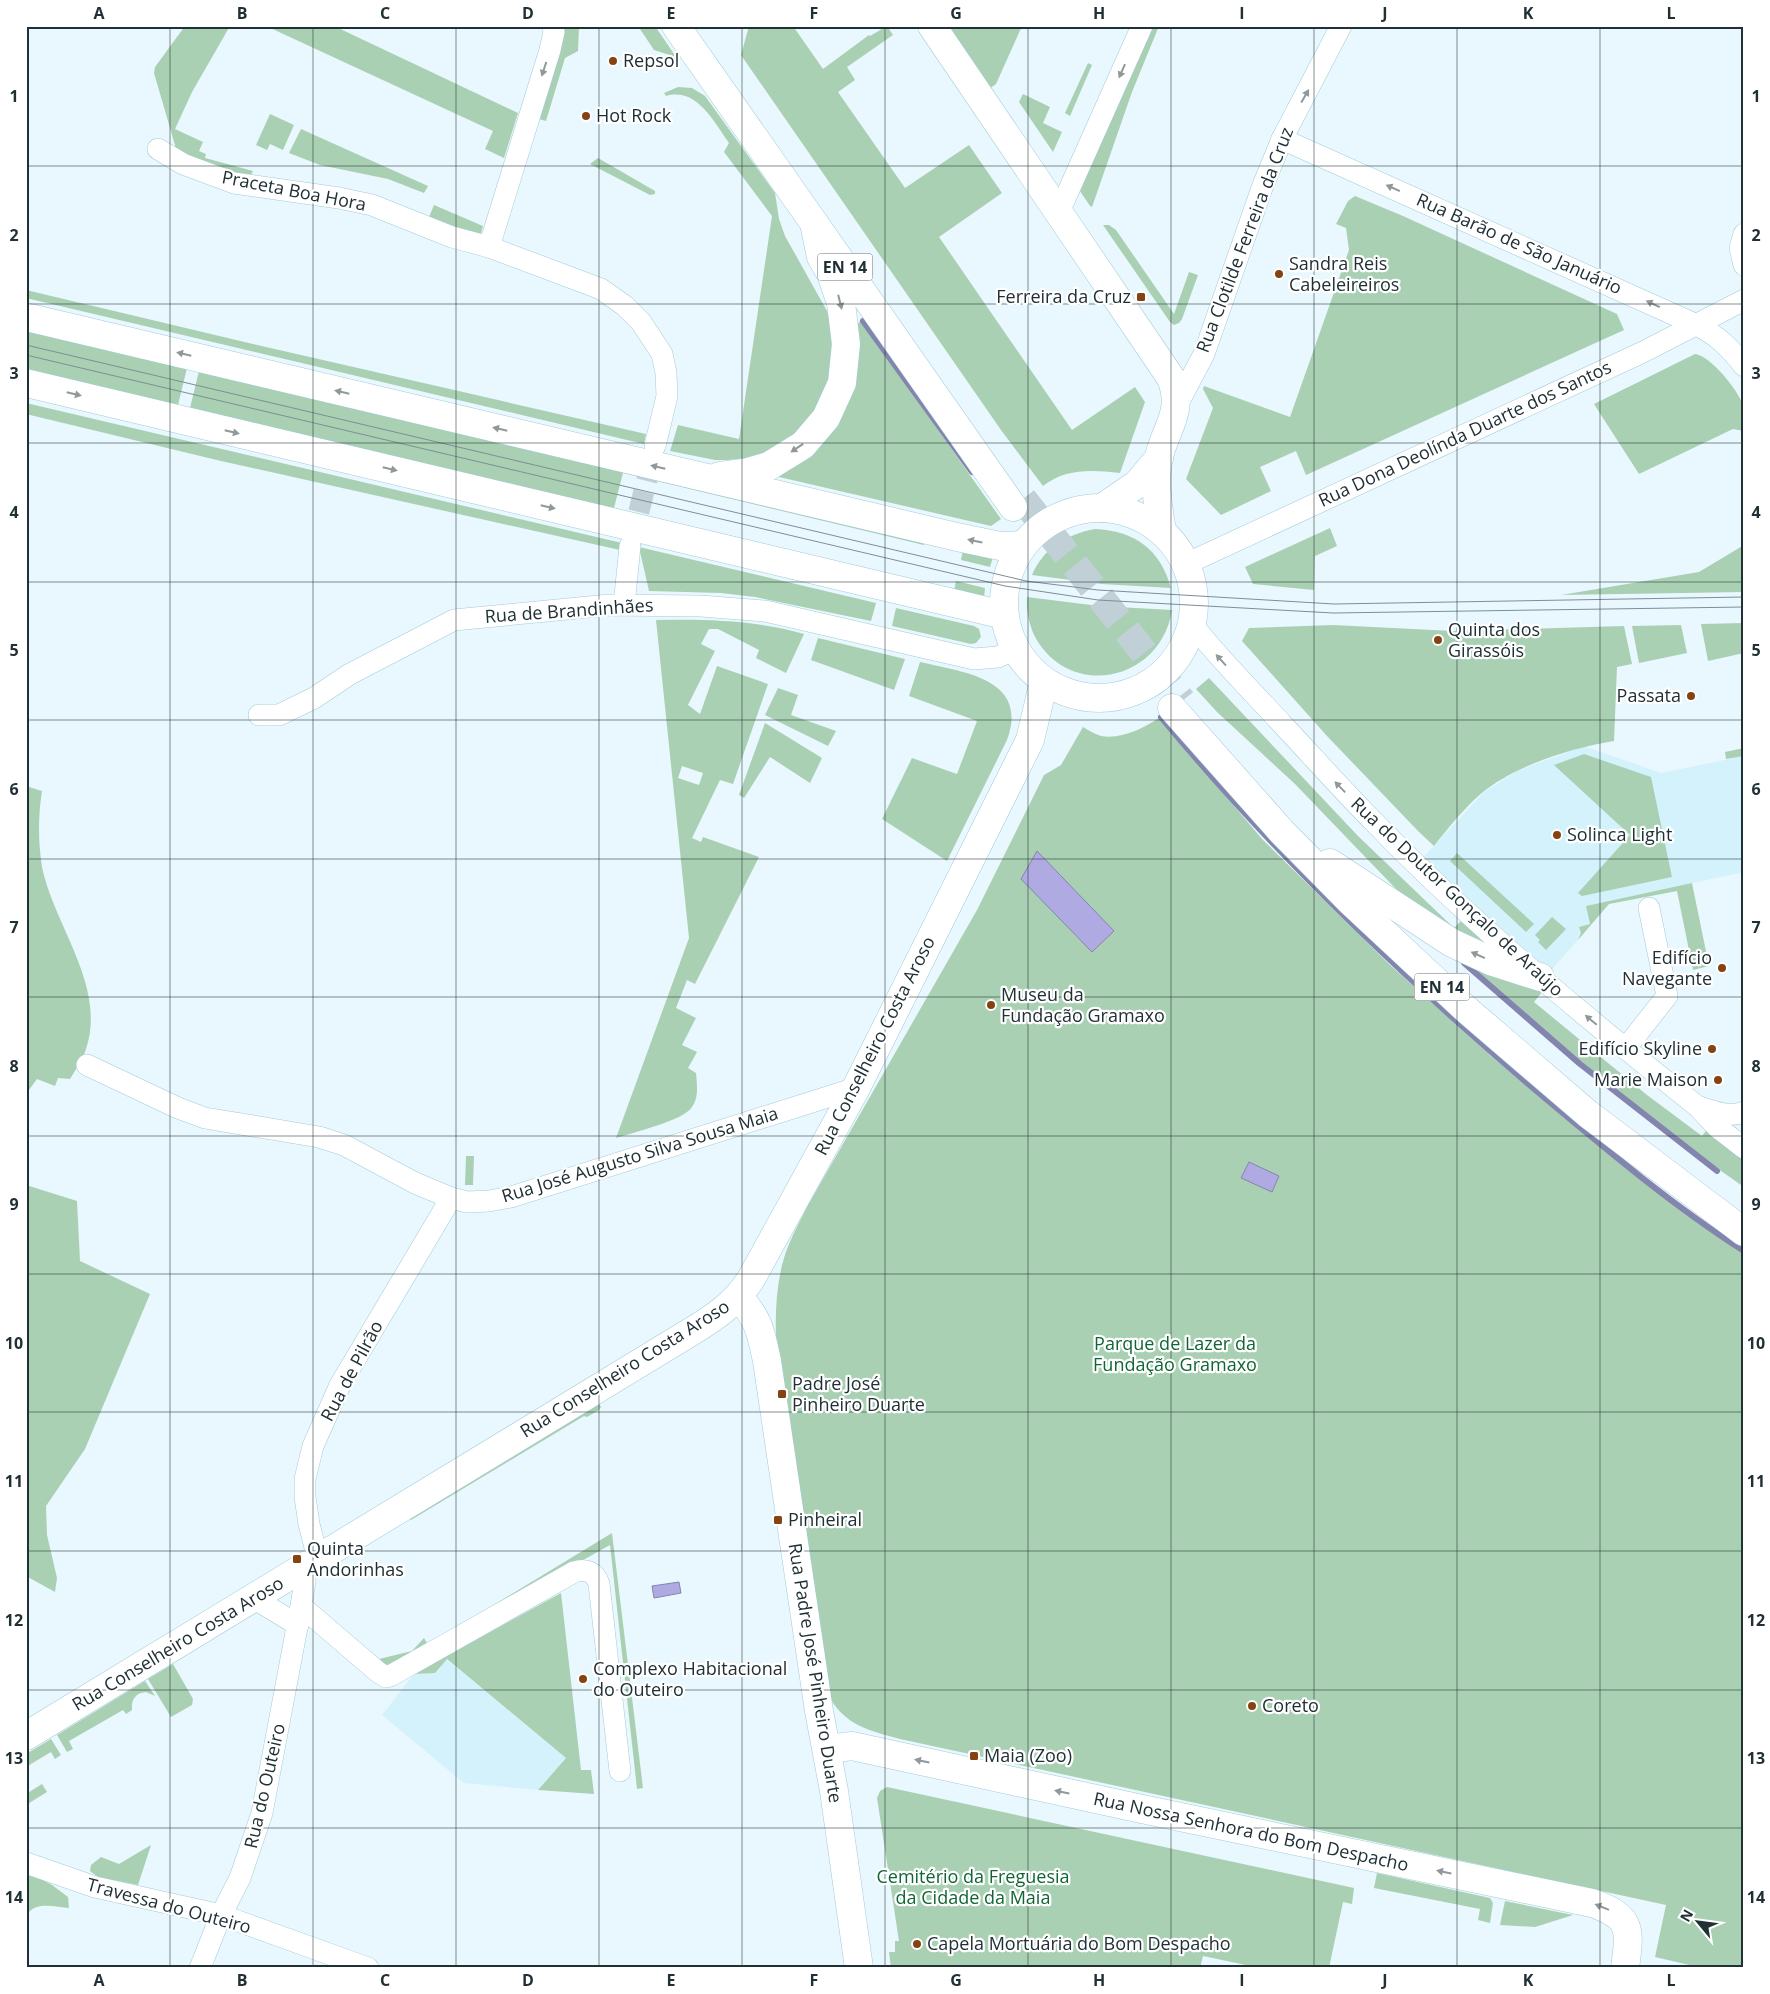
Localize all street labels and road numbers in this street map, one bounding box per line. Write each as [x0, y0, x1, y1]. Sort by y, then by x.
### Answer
street label: Rua Clotilde Ferreira da Cruz [1190, 124, 1298, 356]
street label: Praceta Boa Hora [220, 164, 368, 216]
street label: Rua Barão de São Januário [1413, 187, 1626, 299]
road number: EN 14 [818, 253, 872, 280]
street label: Rua Dona Deolínda Duarte dos Santos [1314, 354, 1615, 512]
street label: Rua de Brandinhães [484, 592, 654, 628]
street label: Rua do Doutor Gonçalo de Araújo [1346, 791, 1569, 1001]
street label: Rua Conselheiro Costa Aroso [808, 932, 940, 1159]
road number: EN 14 [1414, 974, 1470, 1000]
street label: Rua José Augusto Silva Sousa Maia [499, 1100, 781, 1208]
street label: Rua Conselheiro Costa Aroso [515, 1294, 734, 1443]
street label: Rua de Pilrão [315, 1316, 388, 1425]
street label: Rua Padre José Pinheiro Duarte [784, 1541, 848, 1804]
street label: Rua Conselheiro Costa Aroso [67, 1570, 288, 1716]
street label: Rua do Outeiro [238, 1721, 290, 1851]
street label: Rua Nossa Senhora do Bom Despacho [1091, 1786, 1411, 1876]
street label: Travessa do Outeiro [85, 1872, 254, 1938]

